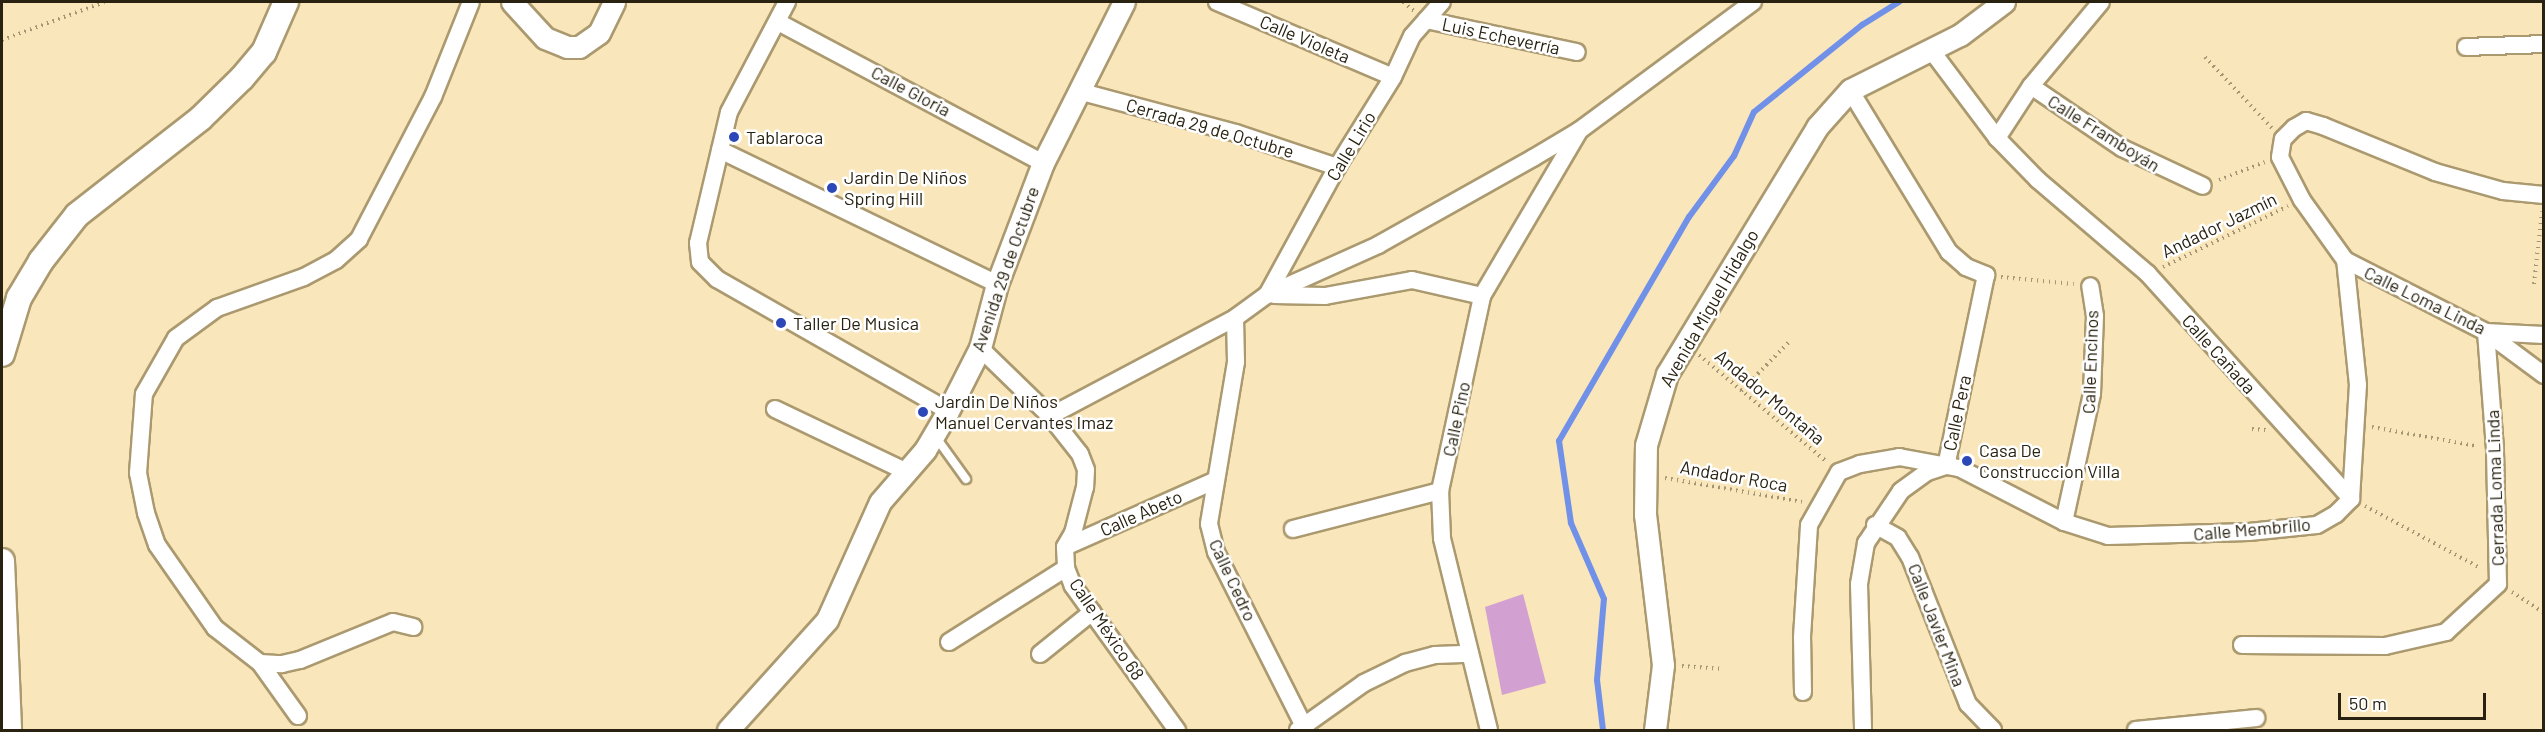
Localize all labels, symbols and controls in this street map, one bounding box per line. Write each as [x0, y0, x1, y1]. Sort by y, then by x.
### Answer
street label: Calle Violeta [1257, 10, 1353, 68]
street label: Luis Echeverría [1440, 13, 1562, 59]
street label: Calle Gloria [868, 61, 954, 121]
street label: Calle Framboyán [2044, 90, 2164, 176]
street label: Cerrada 29 de Octubre [1124, 94, 1296, 162]
street label: Calle Lirio [1322, 107, 1380, 185]
place label: Tablaroca [746, 126, 823, 148]
marker: Tablaroca [727, 130, 741, 144]
place label: Jardin De Niños Spring Hill [844, 167, 967, 210]
marker: Jardin De Niños Spring Hill [825, 181, 839, 195]
street label: Avenida 29 de Octubre [967, 183, 1043, 355]
street label: Andador Jazmín [2158, 188, 2280, 262]
street label: Avenida Miguel Hidalgo [1655, 225, 1763, 391]
street label: Calle Loma Linda [2361, 261, 2489, 339]
street label: Calle Encinos [2077, 310, 2103, 414]
street label: Calle Cañada [2178, 310, 2260, 398]
place label: Taller De Musica [793, 312, 919, 334]
marker: Taller De Musica [774, 316, 788, 330]
street label: Andador Montaña [1711, 345, 1829, 449]
street label: Calle Pera [1938, 373, 1976, 453]
street label: Calle Pino [1438, 380, 1474, 458]
place label: Jardin De Niños Manuel Cervantes Imaz [935, 391, 1113, 434]
marker: Jardin De Niños Manuel Cervantes Imaz [916, 405, 930, 419]
street label: Cerrada Loma Linda [2481, 409, 2509, 567]
place label: Casa De Construccion Villa [1979, 440, 2120, 482]
marker: Casa De Construccion Villa [1960, 454, 1974, 468]
street label: Andador Roca [1679, 456, 1789, 496]
street label: Calle Abeto [1097, 485, 1185, 541]
street label: Calle Membrillo [2192, 513, 2312, 545]
street label: Calle Cedro [1205, 536, 1261, 624]
street label: Calle Javier Mina [1904, 560, 1970, 690]
street label: Calle México 68 [1065, 574, 1149, 684]
scale bar [2341, 681, 2490, 719]
text: 50 m [2349, 692, 2387, 714]

